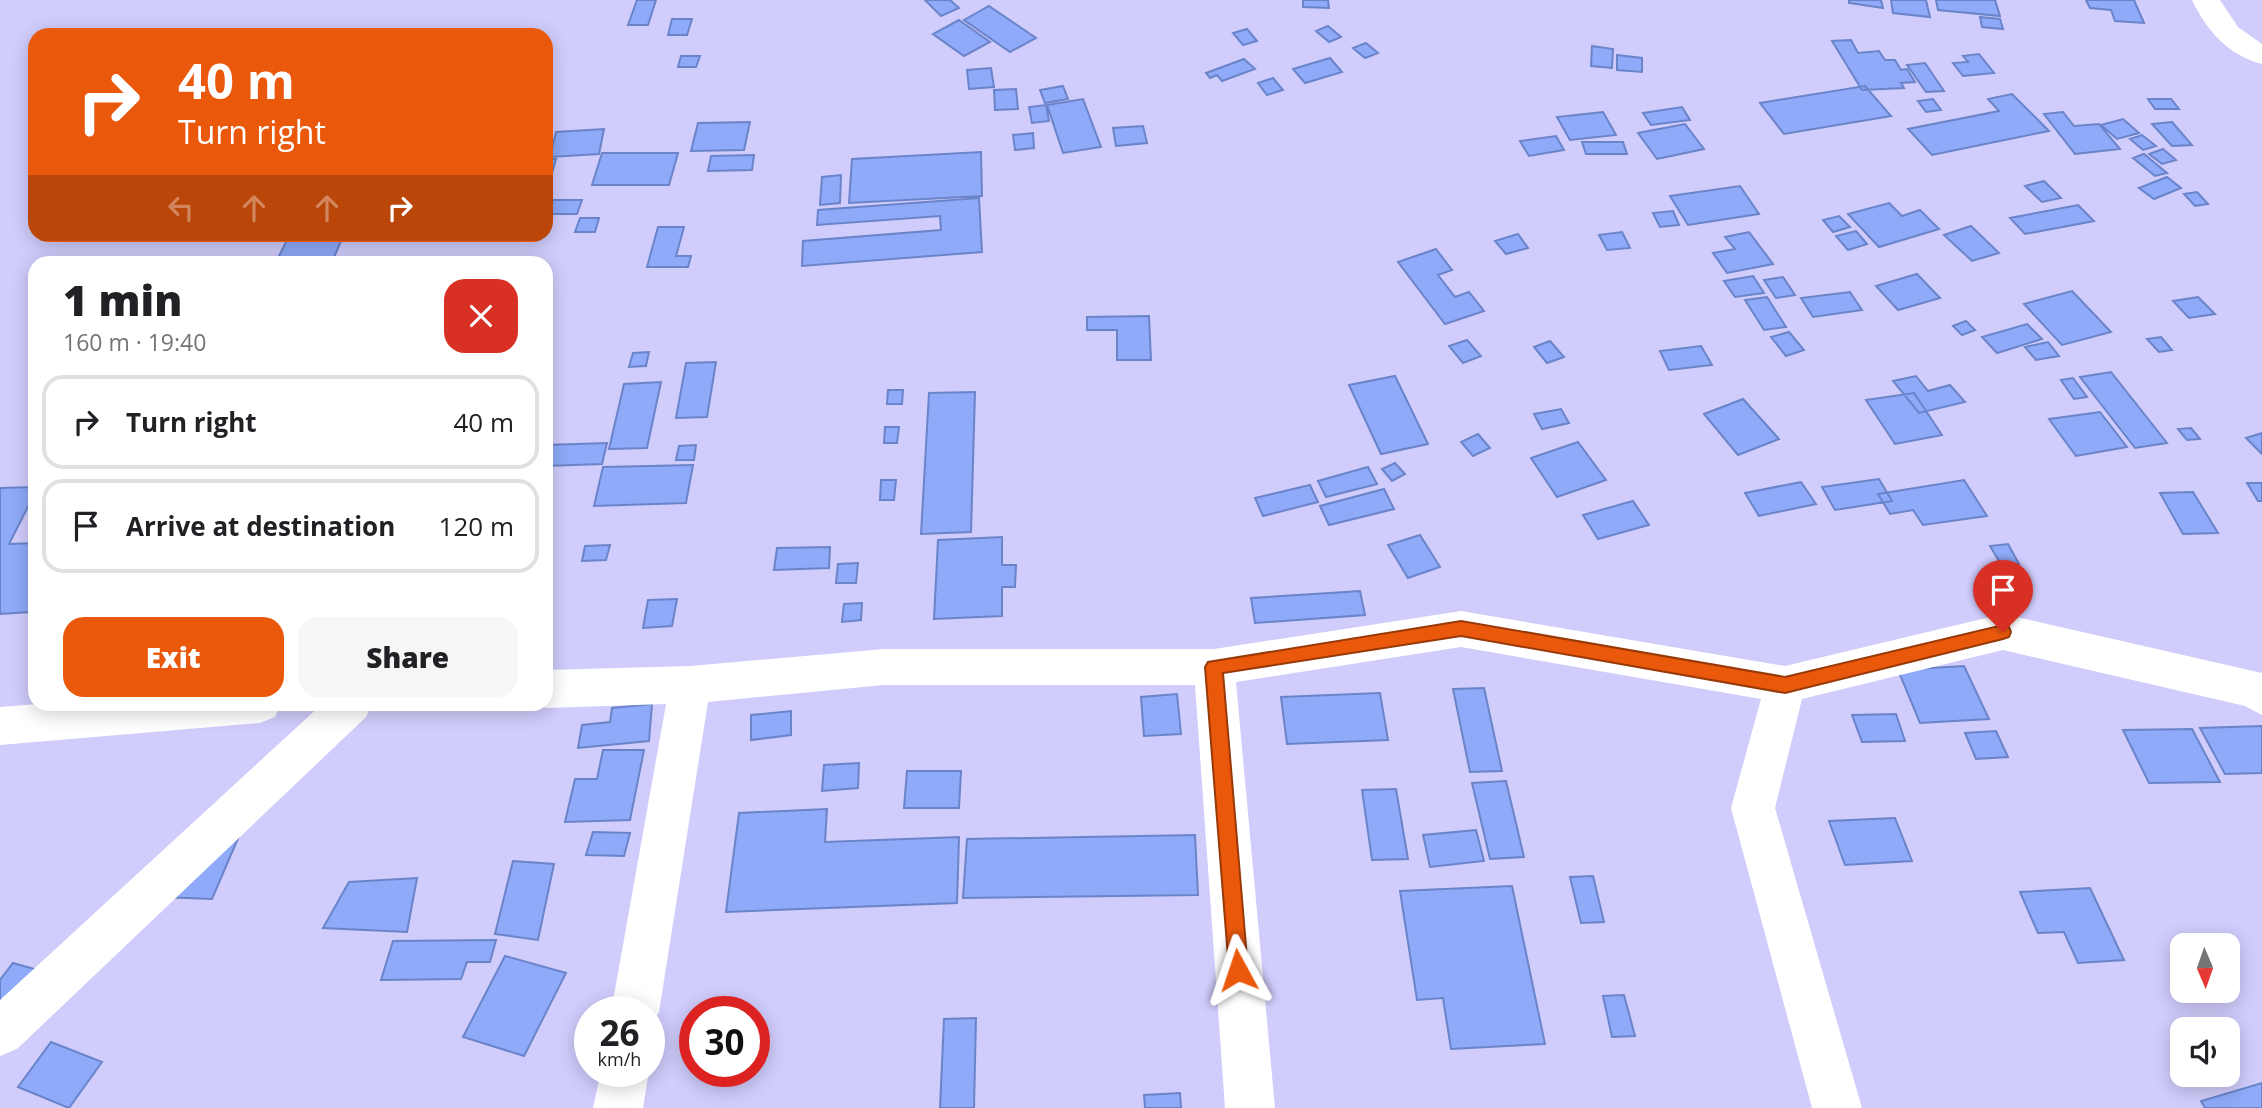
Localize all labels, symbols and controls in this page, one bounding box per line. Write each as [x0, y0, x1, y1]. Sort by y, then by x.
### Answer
text: 40 m [178, 47, 295, 113]
icon: right [63, 56, 154, 147]
text: Turn right [178, 110, 326, 153]
icon: left [162, 189, 200, 227]
icon: ahead [235, 189, 273, 227]
icon: ahead [308, 189, 346, 227]
icon: right [381, 189, 419, 227]
text: 1 min [63, 271, 182, 328]
button: close [444, 279, 518, 353]
text: 160 m · 19:40 [63, 326, 206, 358]
icon: right [67, 403, 105, 441]
text: Turn right [126, 404, 257, 440]
text: 40 m [453, 404, 514, 440]
icon: arrive [67, 507, 105, 545]
text: Arrive at destination [126, 508, 395, 544]
text: 120 m [439, 508, 514, 544]
pin [1973, 560, 2033, 632]
icon: arrive [1984, 571, 2022, 609]
button: Exit [63, 617, 284, 697]
button: Share [298, 617, 518, 697]
position arrow [1201, 933, 1275, 1007]
north arrow [2170, 933, 2240, 1003]
map controls [2170, 933, 2240, 1087]
speed limit sign: 30 [679, 996, 770, 1087]
text: 26 [599, 1009, 640, 1056]
button: sound [2170, 1017, 2240, 1087]
text: km/h [598, 1047, 641, 1071]

